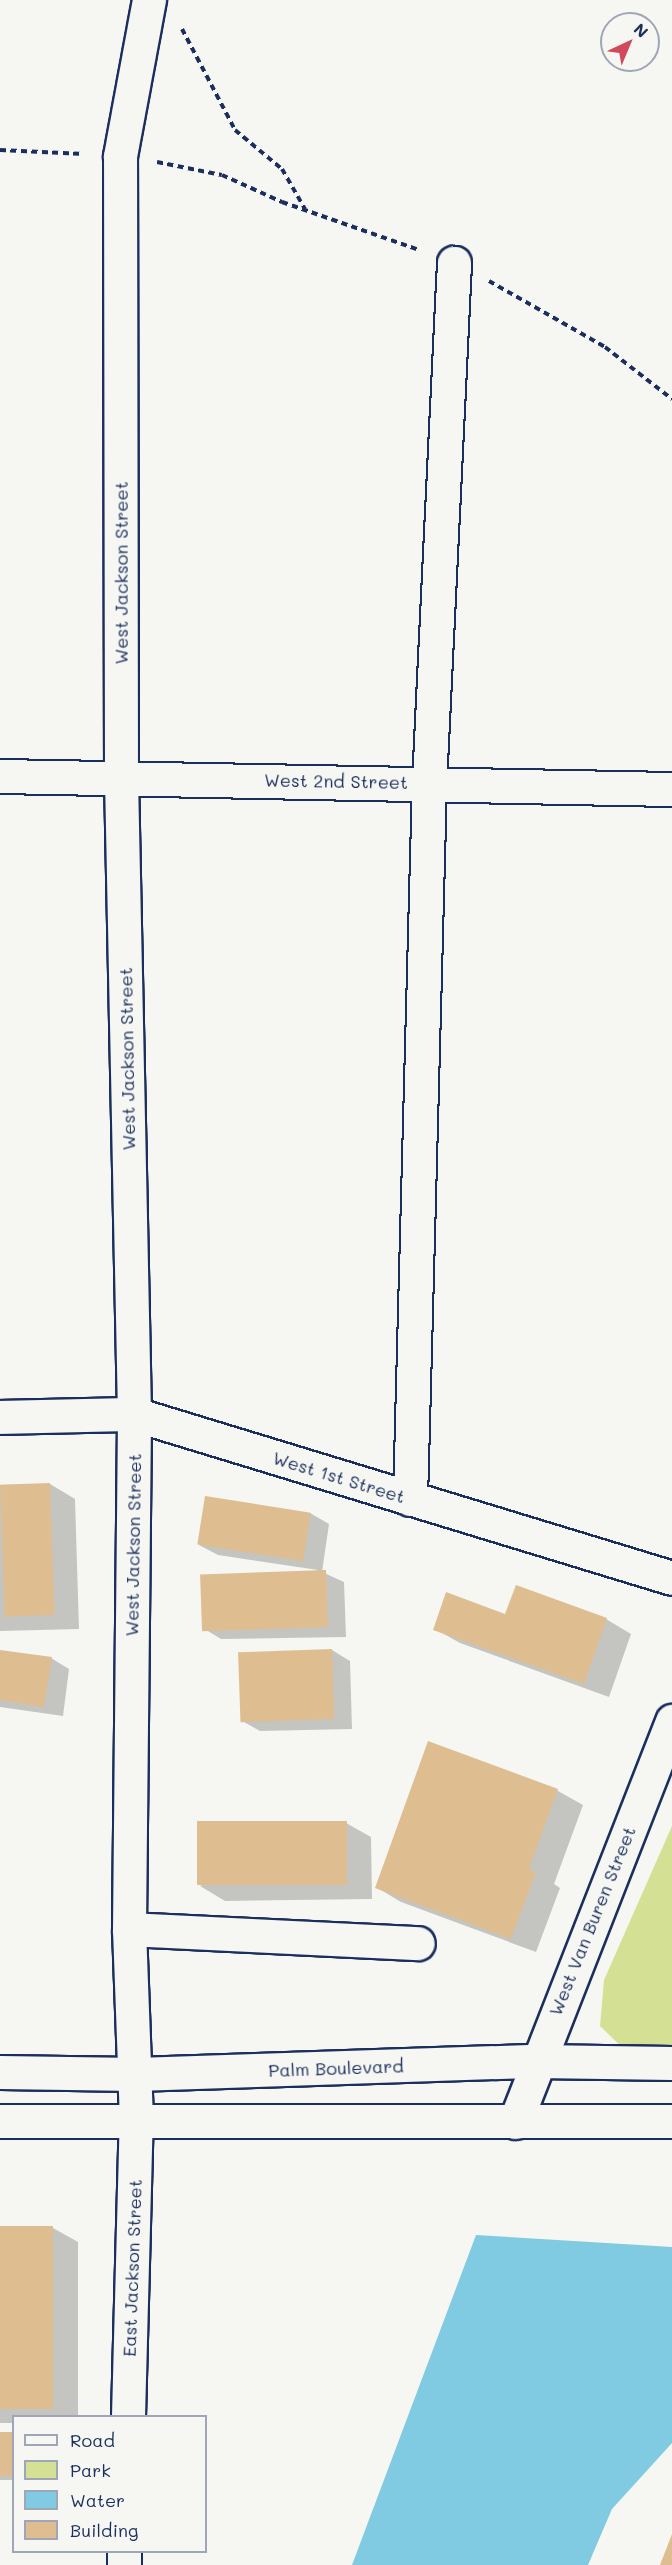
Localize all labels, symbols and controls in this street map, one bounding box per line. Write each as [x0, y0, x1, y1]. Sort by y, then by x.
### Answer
north arrow [600, 12, 660, 72]
text: N [630, 18, 653, 42]
street label: West Jackson Street [110, 481, 132, 665]
street label: West 2nd Street [264, 769, 408, 793]
street label: West Jackson Street [115, 967, 139, 1151]
street label: West 1st Street [270, 1447, 408, 1507]
street label: West Jackson Street [121, 1453, 145, 1637]
street label: West Van Buren Street [544, 1823, 640, 2019]
street label: Palm Boulevard [268, 2055, 404, 2081]
street label: East Jackson Street [118, 2179, 146, 2357]
legend [12, 2415, 207, 2553]
text: Road [70, 2428, 115, 2452]
text: Park [70, 2458, 111, 2482]
text: Water [70, 2488, 125, 2512]
text: Building [70, 2518, 138, 2542]

